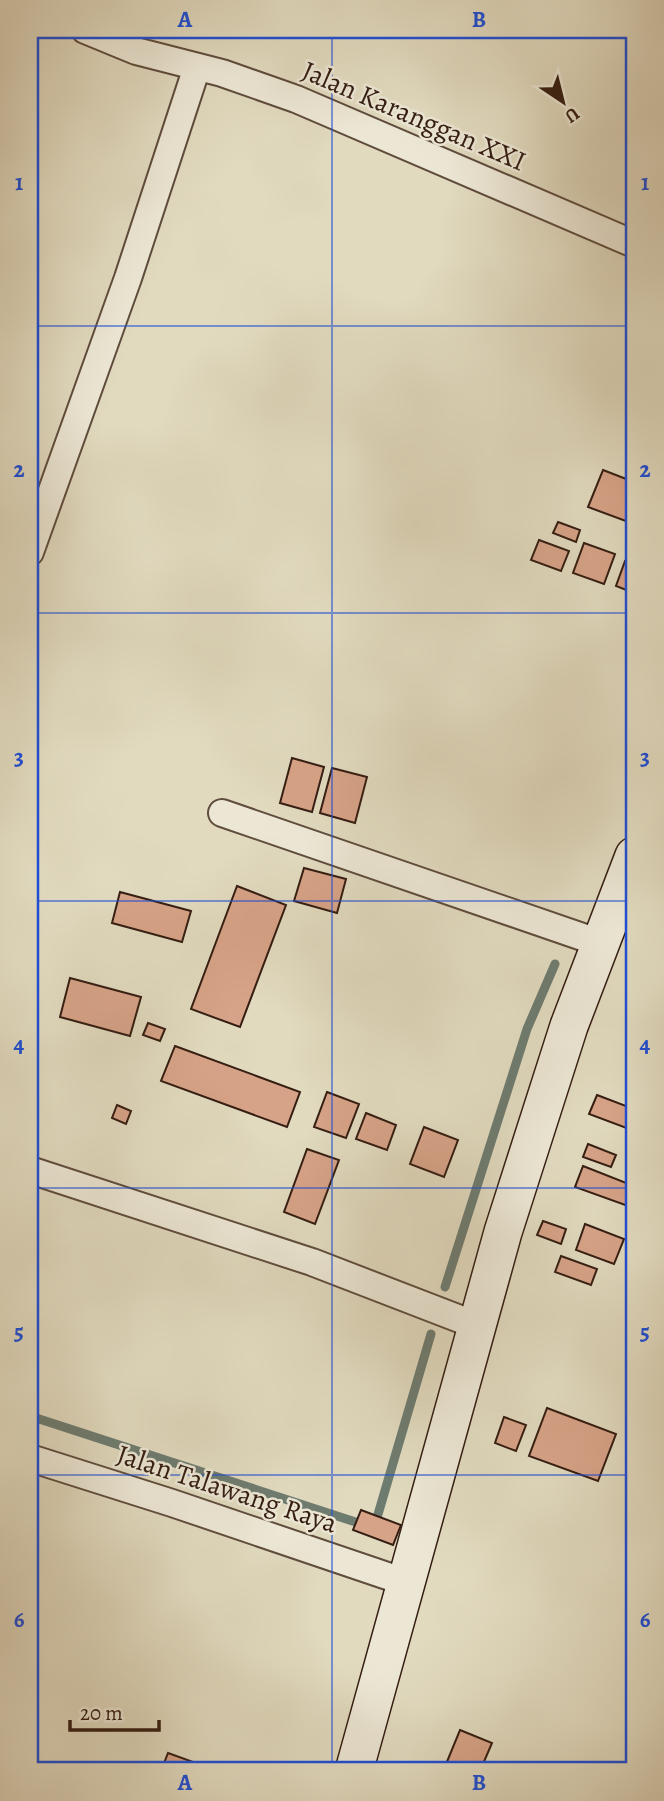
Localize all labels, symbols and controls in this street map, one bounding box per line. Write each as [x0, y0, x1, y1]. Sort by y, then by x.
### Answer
text: A [177, 4, 193, 35]
text: B [472, 4, 486, 35]
street label: Jalan Karanggan XXI [296, 52, 532, 180]
north arrow [528, 66, 598, 136]
text: U [559, 101, 585, 130]
text: 1 [15, 167, 23, 198]
text: 1 [641, 167, 649, 198]
text: 2 [13, 454, 25, 485]
text: 2 [639, 454, 651, 485]
text: 3 [14, 742, 24, 773]
text: 3 [640, 742, 650, 773]
text: 4 [14, 1029, 25, 1060]
text: 4 [640, 1029, 651, 1060]
text: 5 [14, 1316, 24, 1347]
text: 5 [640, 1316, 650, 1347]
street label: Jalan Talawang Raya [112, 1435, 342, 1543]
text: 6 [14, 1604, 25, 1635]
text: 6 [640, 1604, 651, 1635]
scale bar [70, 1689, 159, 1733]
text: 20 m [80, 1699, 123, 1727]
text: A [177, 1767, 193, 1798]
text: B [472, 1767, 486, 1798]

